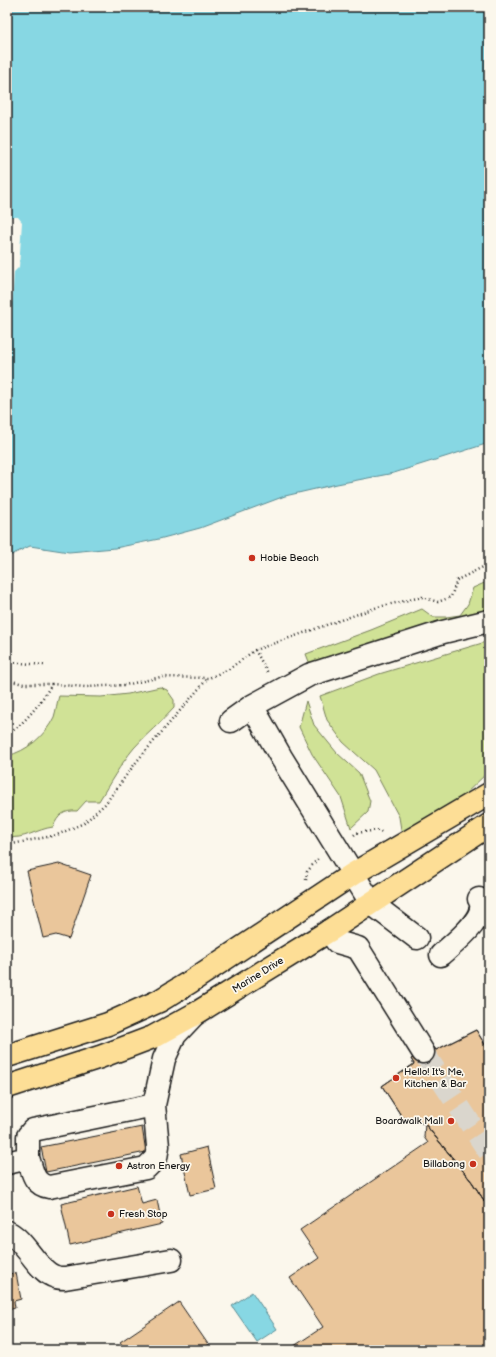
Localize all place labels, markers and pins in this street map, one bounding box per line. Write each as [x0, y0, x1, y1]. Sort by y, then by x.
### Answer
place label: Hobie Beach [260, 552, 319, 564]
marker: Hobie Beach [247, 553, 257, 563]
place label: Hello! It's Me, Kitchen & Bar [404, 1066, 467, 1090]
marker: Hello! It's Me, Kitchen & Bar [391, 1073, 401, 1083]
place label: Boardwalk Mall [375, 1115, 443, 1127]
marker: Boardwalk Mall [446, 1116, 456, 1126]
place label: Billabong [423, 1158, 465, 1170]
marker: Billabong [468, 1159, 478, 1169]
place label: Astron Energy [127, 1160, 191, 1172]
marker: Astron Energy [114, 1161, 124, 1171]
place label: Fresh Stop [119, 1208, 168, 1220]
marker: Fresh Stop [106, 1209, 116, 1219]

